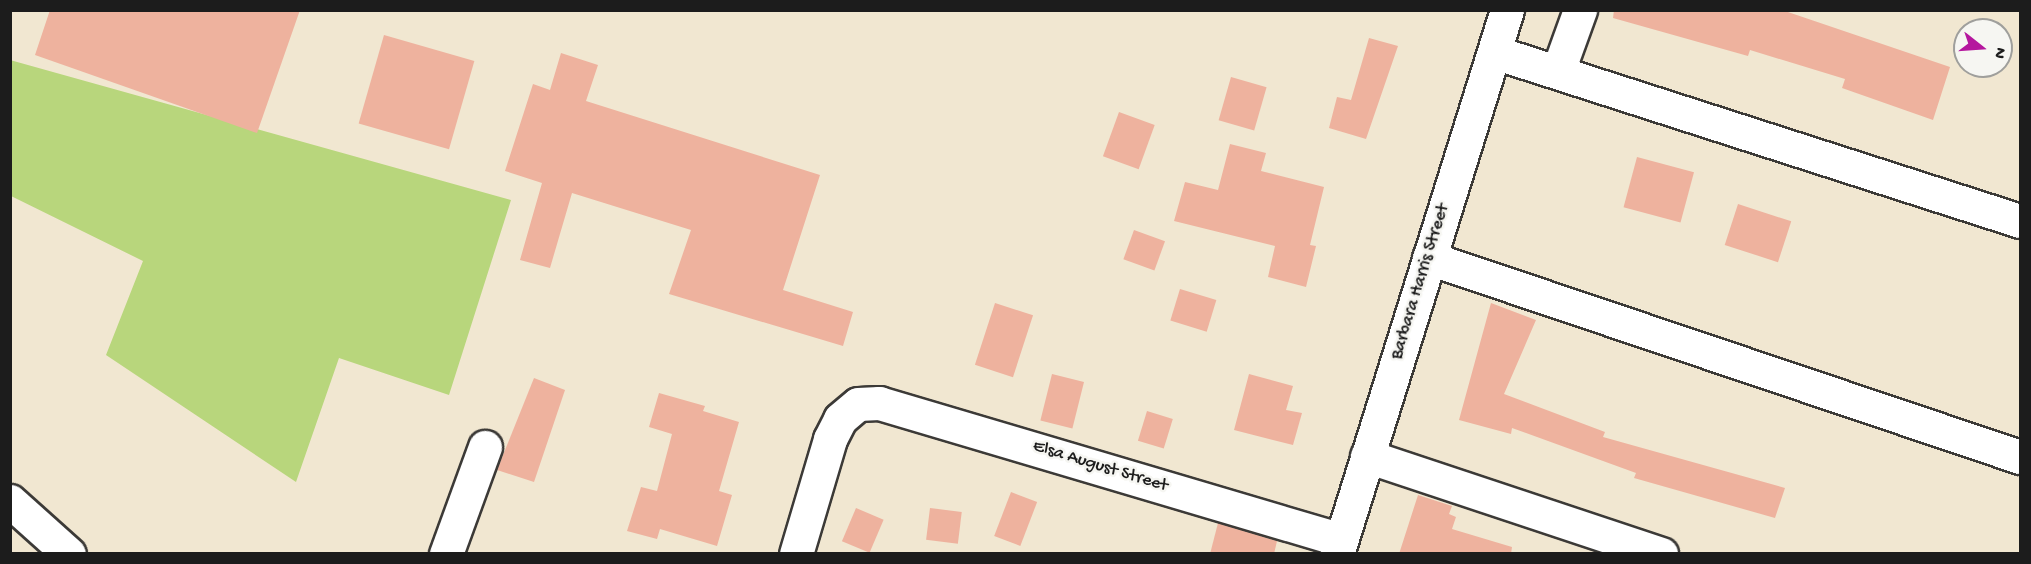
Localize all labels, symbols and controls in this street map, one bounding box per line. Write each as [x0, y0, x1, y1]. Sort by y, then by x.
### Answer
north arrow [1953, 18, 2013, 78]
text: N [1988, 45, 2009, 61]
street label: Barbara Harris Street [1387, 202, 1455, 362]
street label: Elsa August Street [1030, 436, 1170, 498]

